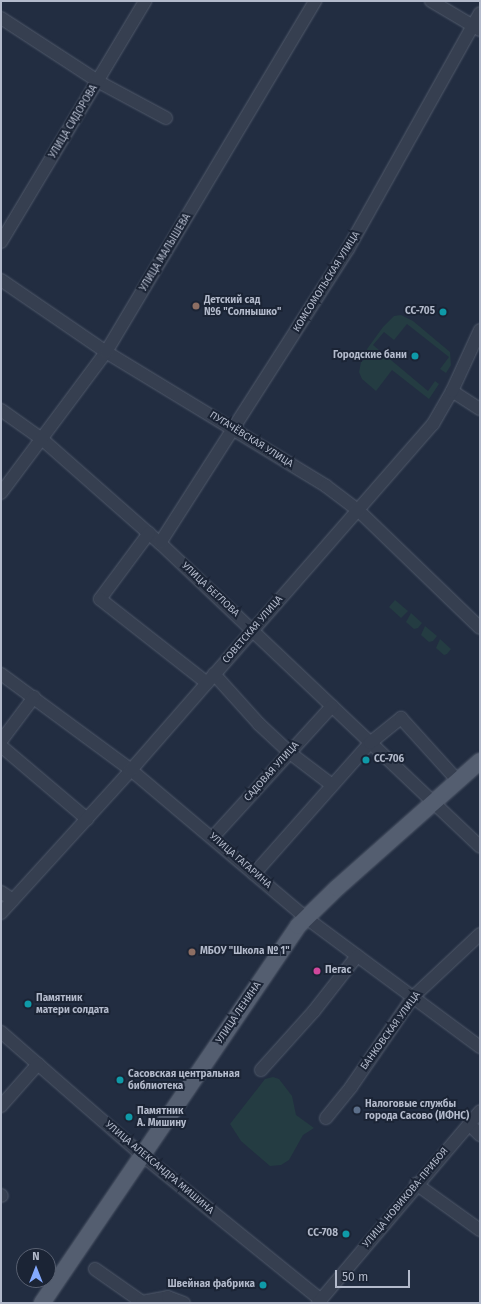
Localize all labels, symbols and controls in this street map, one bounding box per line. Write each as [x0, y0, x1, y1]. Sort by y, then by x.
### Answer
street label: УЛИЦА СИДОРОВА [47, 83, 101, 161]
street label: УЛИЦА МАЛЫШЕВА [138, 212, 194, 294]
street label: КОМСОМОЛЬСКАЯ УЛИЦА [291, 230, 363, 334]
place label: Детский сад №6 "Солнышко" [204, 294, 281, 318]
marker: Детский сад №6 "Солнышко" [191, 301, 201, 311]
place label: СС-705 [405, 306, 435, 318]
marker: СС-705 [438, 307, 448, 317]
place label: Городские бани [333, 350, 407, 362]
marker: Городские бани [410, 351, 420, 361]
street label: ПУГАЧЁВСКАЯ УЛИЦА [207, 409, 295, 471]
street label: УЛИЦА БЕГЛОВА [179, 560, 241, 620]
street label: СОВЕТСКАЯ УЛИЦА [220, 594, 286, 666]
street label: САДОВАЯ УЛИЦА [242, 740, 302, 804]
place label: СС-706 [374, 754, 404, 766]
marker: СС-706 [361, 755, 371, 765]
street label: УЛИЦА ГАГАРИНА [206, 831, 274, 891]
place label: МБОУ "Школа № 1" [200, 946, 290, 958]
marker: МБОУ "Школа № 1" [187, 947, 197, 957]
place label: Пегас [325, 965, 351, 977]
marker: Пегас [312, 966, 322, 976]
street label: УЛИЦА ЛЕНИНА [214, 980, 264, 1046]
street label: БАНКОВСКАЯ УЛИЦА [359, 990, 423, 1072]
place label: Памятник матери солдата [36, 992, 109, 1016]
marker: Памятник матери солдата [23, 999, 33, 1009]
place label: Сасовская центральная библиотека [128, 1068, 240, 1092]
marker: Сасовская центральная библиотека [115, 1075, 125, 1085]
place label: Налоговые службы города Сасово (ИФНС) [365, 1098, 469, 1122]
place label: Памятник А. Мишину [137, 1105, 186, 1128]
marker: Налоговые службы города Сасово (ИФНС) [352, 1105, 362, 1115]
marker: Памятник А. Мишину [124, 1112, 134, 1122]
street label: УЛИЦА АЛЕКСАНДРА МИШИНА [102, 1119, 216, 1217]
street label: УЛИЦА НОВИКОВА-ПРИБОЯ [361, 1146, 451, 1250]
place label: СС-708 [308, 1228, 338, 1240]
marker: СС-708 [341, 1229, 351, 1239]
north arrow [16, 1248, 56, 1288]
text: N [32, 1250, 40, 1263]
scale bar [337, 1262, 412, 1288]
text: 50 m [342, 1270, 368, 1284]
place label: Швейная фабрика [168, 1279, 255, 1291]
marker: Швейная фабрика [258, 1280, 268, 1290]

